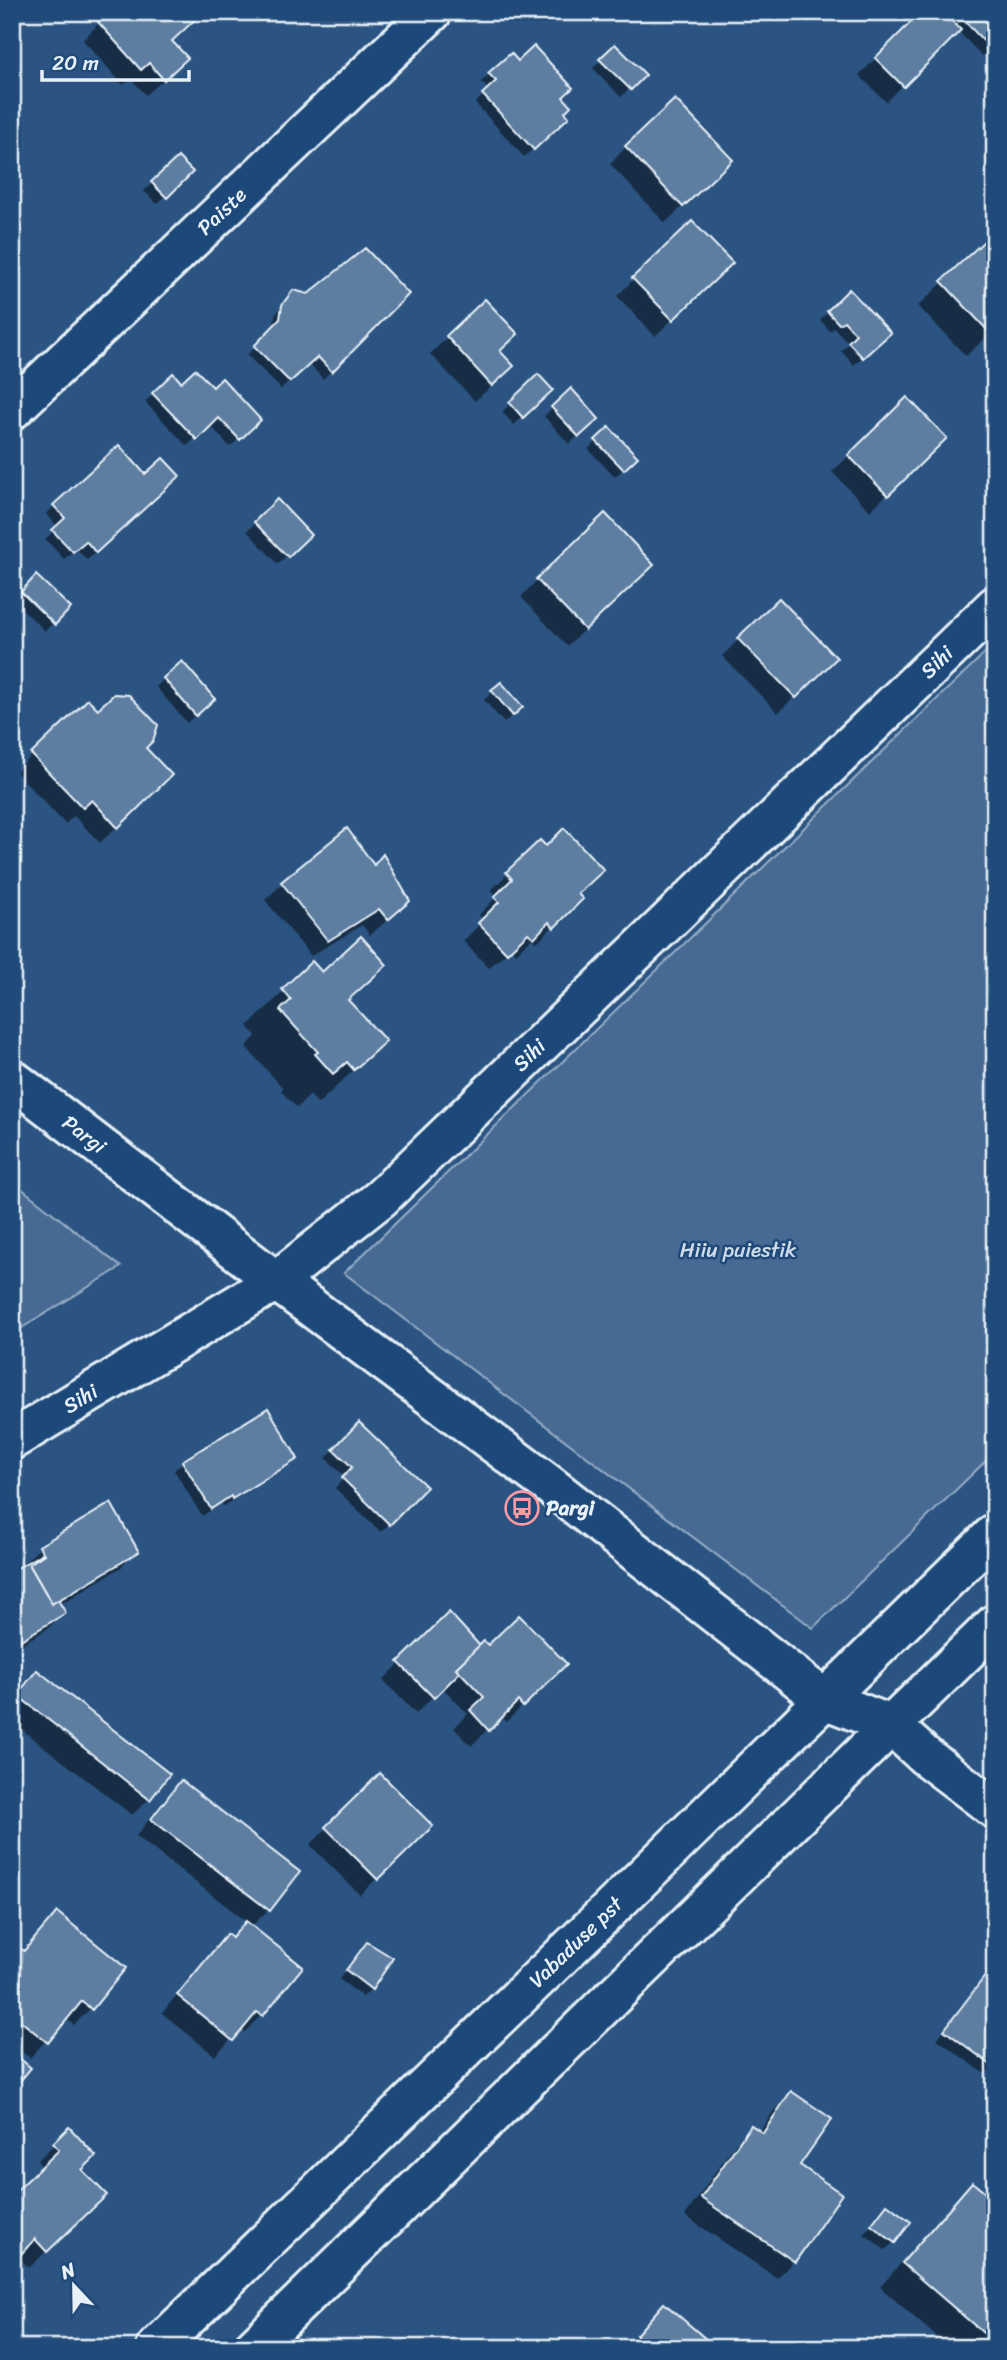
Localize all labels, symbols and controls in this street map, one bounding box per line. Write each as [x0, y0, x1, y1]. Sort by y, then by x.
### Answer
scale bar [42, 38, 189, 82]
text: 20 m [52, 44, 99, 82]
street label: Paiste [188, 177, 256, 245]
street label: Sihi [911, 635, 964, 688]
street label: Sihi [503, 1028, 556, 1081]
street label: Pargi [54, 1105, 116, 1165]
park label: Hiiu puiestik [680, 1231, 797, 1269]
street label: Sihi [55, 1373, 107, 1424]
bus stop icon: Pargi [503, 1489, 541, 1527]
place label: Pargi [546, 1489, 596, 1527]
street label: Vabaduse pst [520, 1886, 633, 1998]
north arrow [38, 2252, 108, 2322]
text: N [55, 2253, 81, 2289]

